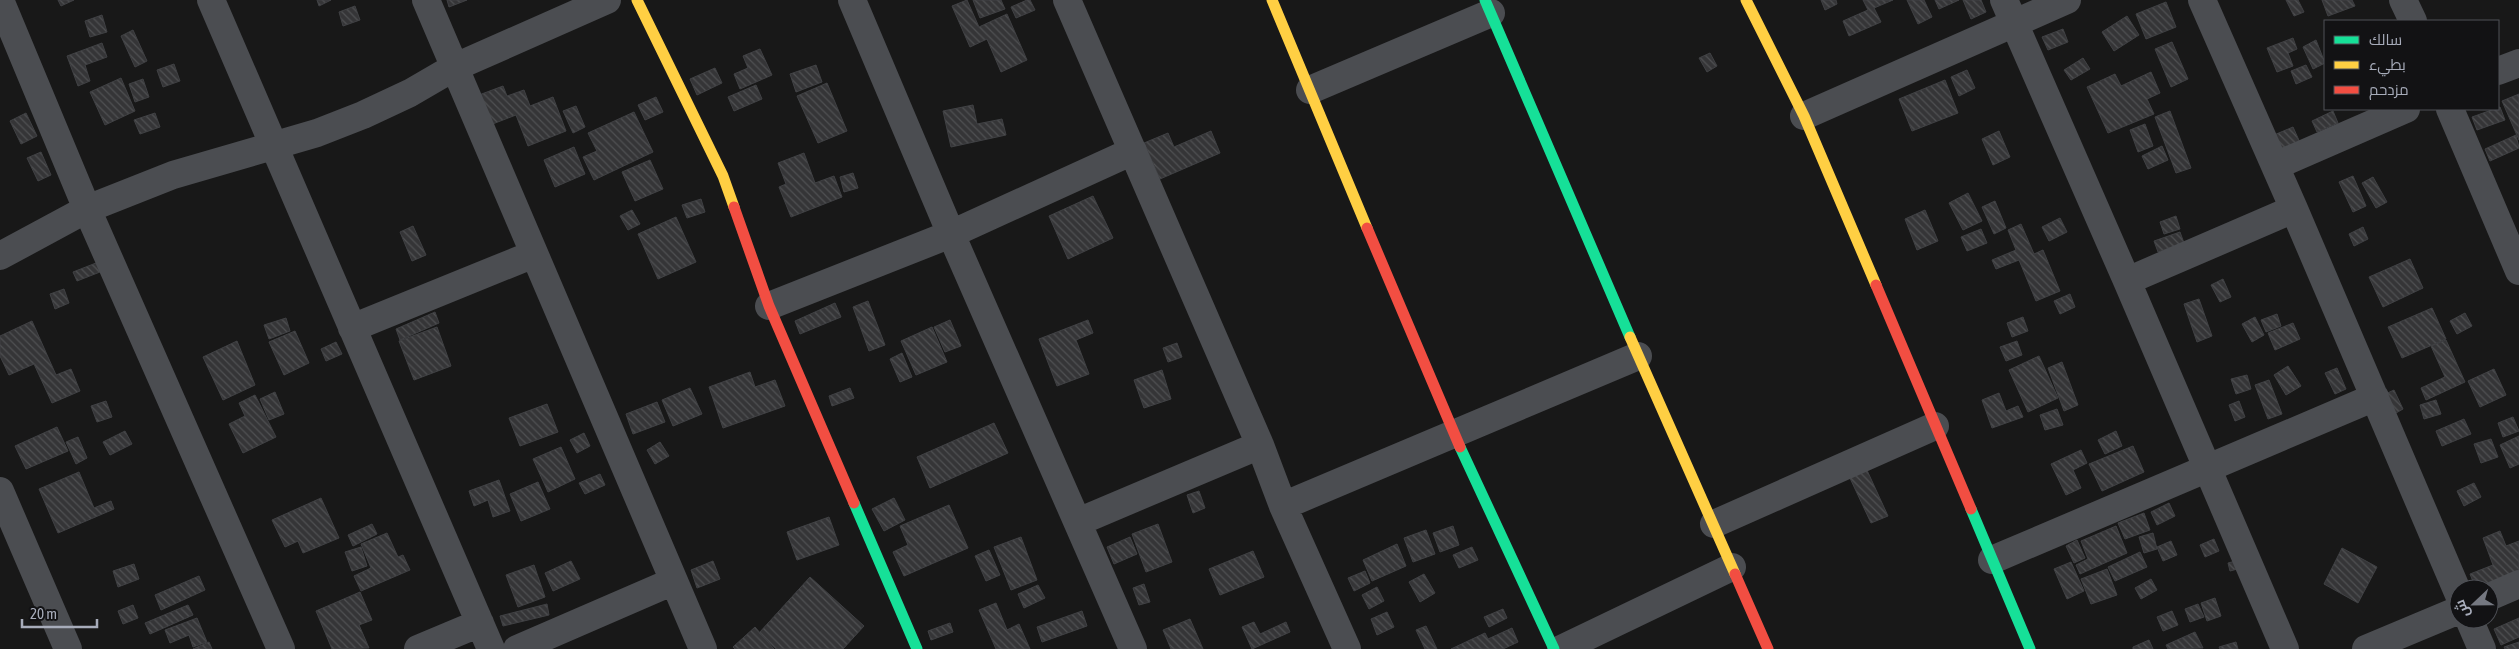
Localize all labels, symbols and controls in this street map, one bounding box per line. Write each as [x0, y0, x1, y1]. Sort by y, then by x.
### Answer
legend [2324, 20, 2499, 110]
text: سالك [2369, 31, 2402, 48]
text: بطيء [2369, 56, 2406, 77]
text: مزدحم [2369, 81, 2409, 100]
north arrow [2449, 579, 2499, 629]
scale bar [22, 596, 98, 628]
text: ش [2451, 597, 2474, 620]
text: 20 m [30, 605, 57, 622]

